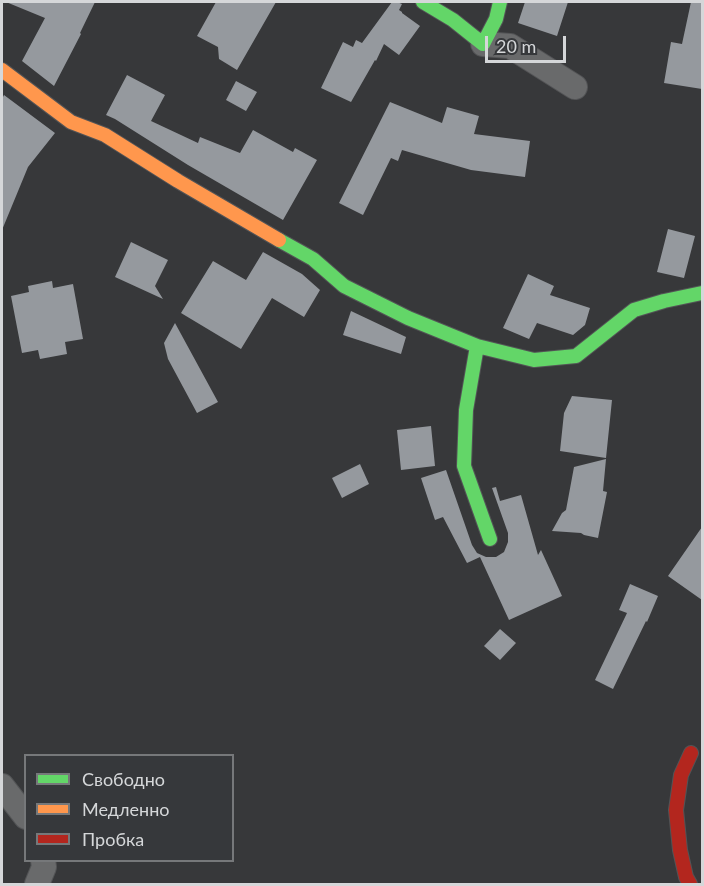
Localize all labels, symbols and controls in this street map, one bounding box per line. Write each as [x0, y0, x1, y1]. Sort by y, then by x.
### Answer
scale bar [488, 24, 569, 62]
text: 20 m [496, 35, 536, 57]
legend [24, 754, 234, 862]
text: Свободно [82, 768, 165, 790]
text: Медленно [82, 798, 170, 820]
text: Пробка [82, 828, 144, 850]

